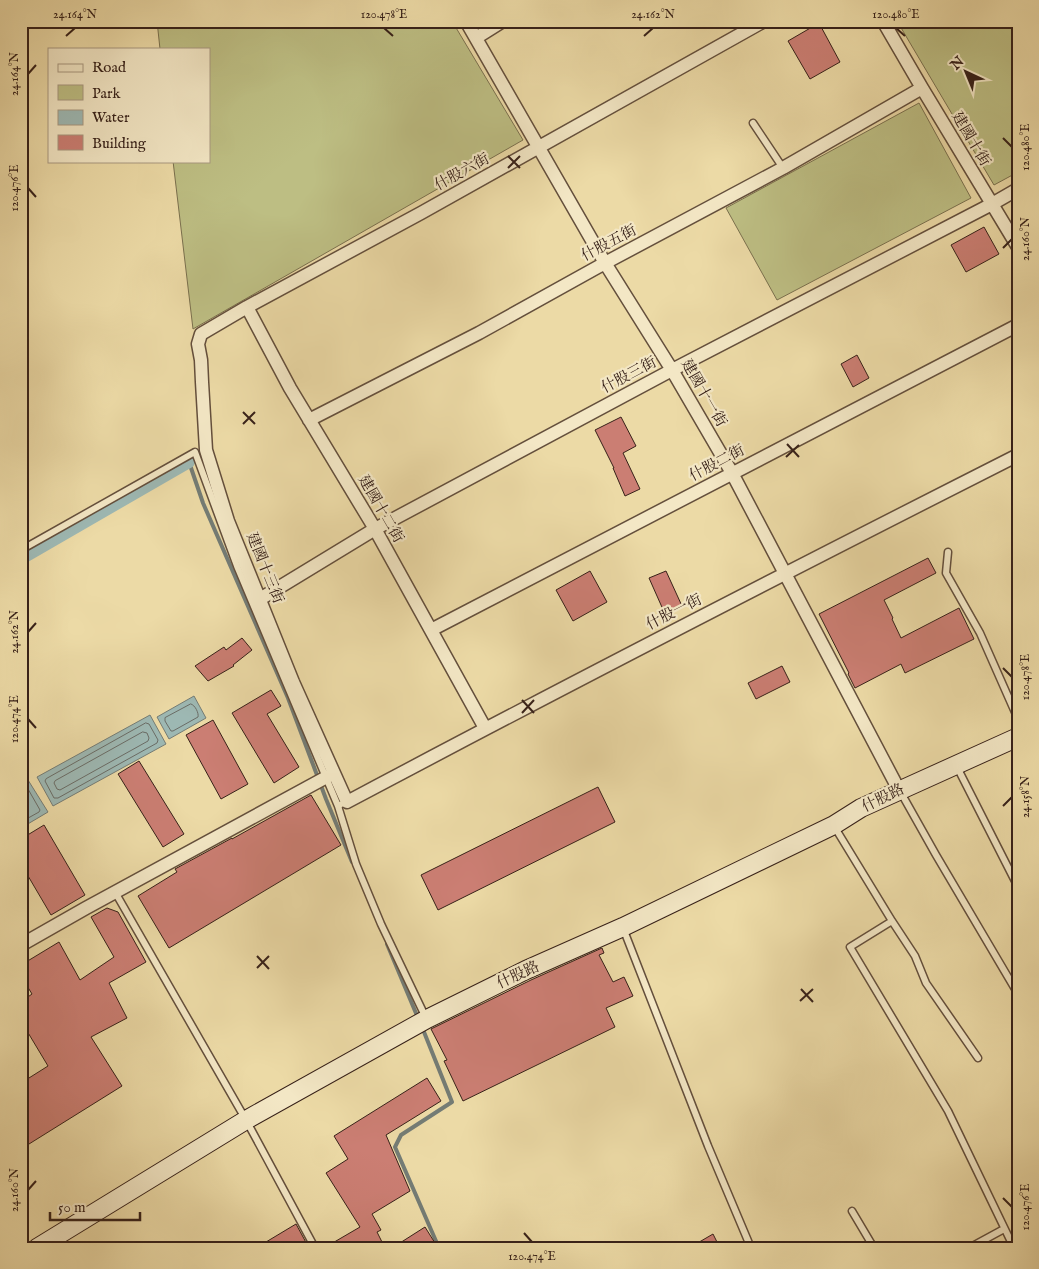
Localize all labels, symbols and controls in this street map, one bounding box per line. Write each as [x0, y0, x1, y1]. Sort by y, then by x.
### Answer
text: 24.164°N [53, 7, 98, 22]
text: 120.478°E [361, 7, 407, 22]
text: 24.162°N [631, 7, 675, 22]
text: 120.480°E [872, 7, 920, 22]
legend [48, 48, 210, 162]
north arrow [942, 48, 992, 98]
text: 24.164°N [7, 51, 22, 96]
text: N [946, 53, 968, 75]
text: Road [92, 58, 127, 77]
text: Park [92, 84, 122, 103]
text: Water [92, 108, 130, 127]
street label: 建國十街 [947, 108, 995, 170]
text: 120.480°E [1018, 123, 1033, 171]
text: Building [92, 134, 147, 153]
street label: 什股六街 [431, 149, 493, 195]
text: 120.476°E [7, 165, 22, 211]
text: 24.160°N [1018, 216, 1033, 261]
street label: 什股五街 [578, 221, 640, 265]
street label: 什股三街 [598, 353, 660, 397]
street label: 建國十一街 [677, 356, 731, 430]
street label: 什股二街 [686, 441, 748, 485]
street label: 建國十二街 [354, 472, 408, 546]
street label: 建國十三街 [242, 530, 288, 606]
street label: 什股一街 [643, 590, 705, 634]
text: 24.162°N [7, 610, 22, 654]
text: 120.478°E [1018, 654, 1033, 700]
text: 120.474°E [7, 695, 22, 743]
text: 24.158°N [1018, 775, 1033, 818]
street label: 什股路 [859, 780, 907, 816]
street label: 什股路 [494, 957, 542, 993]
text: 24.160°N [7, 1167, 22, 1212]
text: 120.476°E [1018, 1184, 1033, 1230]
scale bar [50, 1189, 140, 1221]
text: 50 m [58, 1198, 86, 1217]
text: 120.474°E [508, 1249, 556, 1264]

